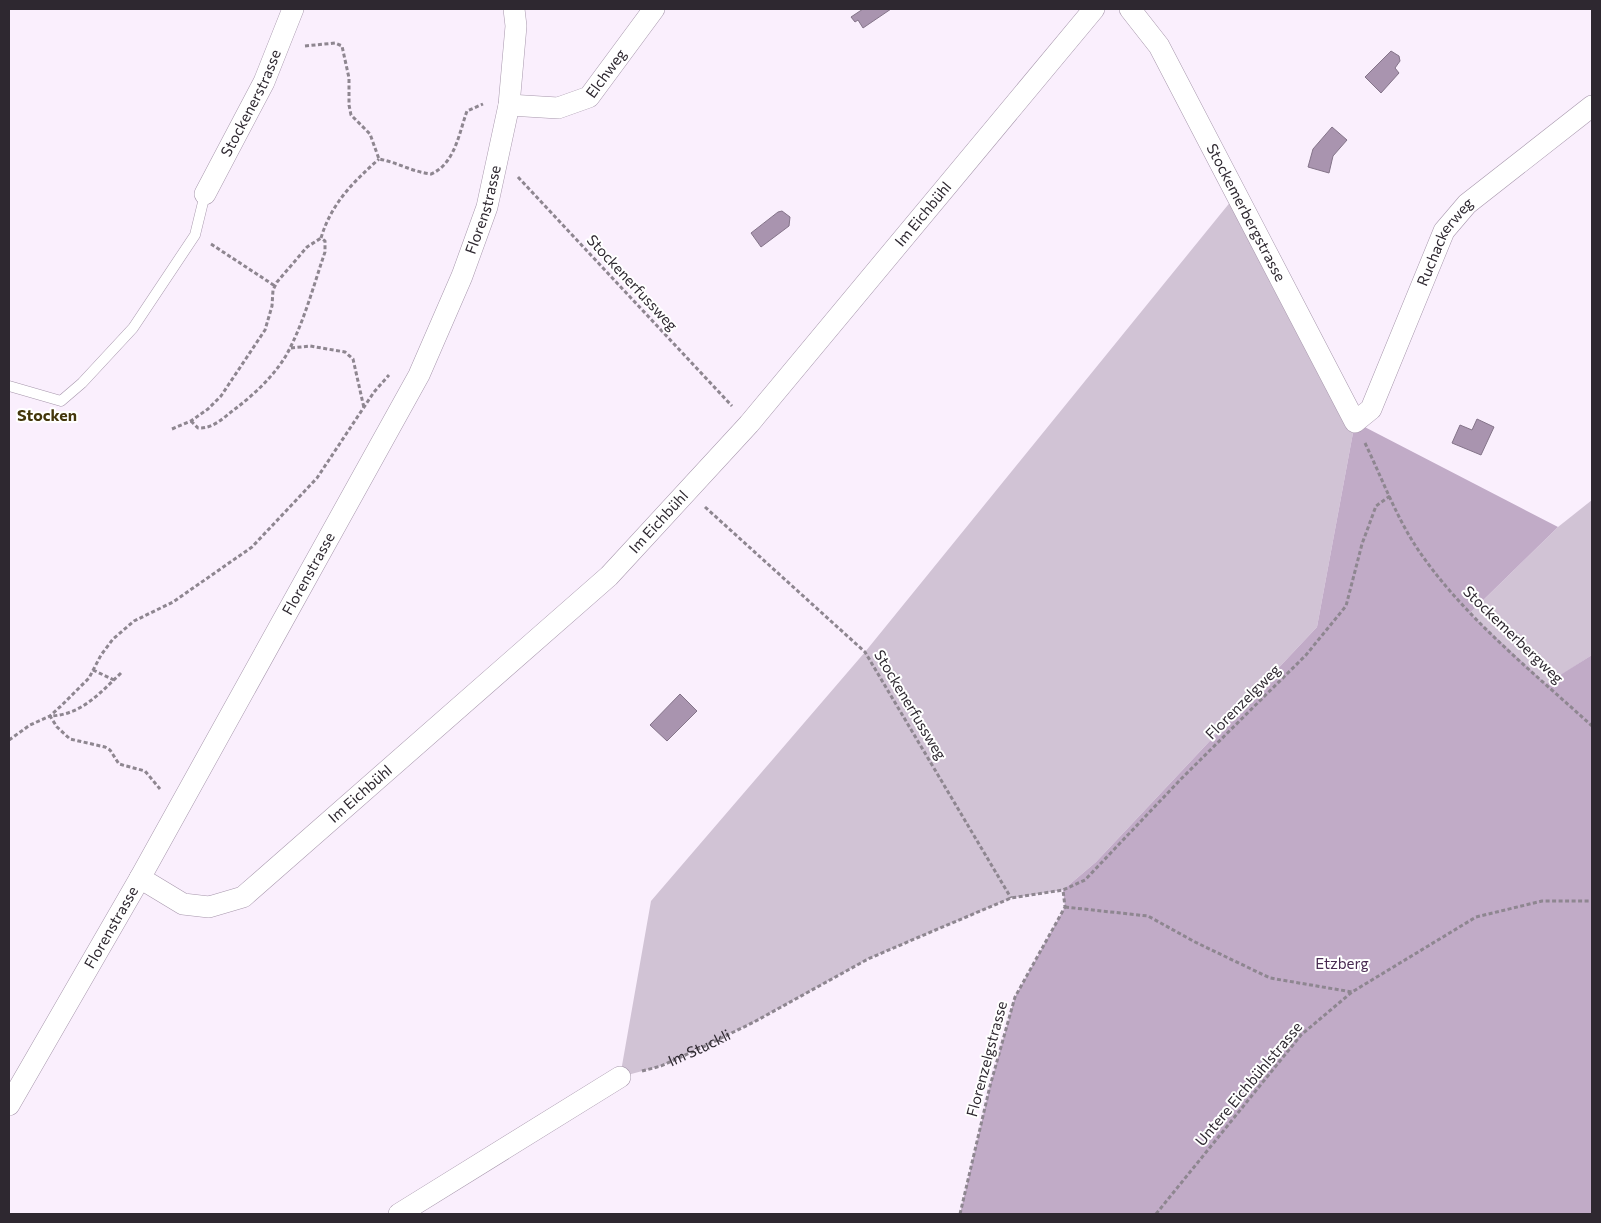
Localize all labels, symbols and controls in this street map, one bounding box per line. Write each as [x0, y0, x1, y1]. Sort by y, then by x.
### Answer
street label: Elchweg [581, 45, 629, 101]
street label: Stockenerstrasse [216, 47, 284, 159]
street label: Stockemerbergstrasse [1203, 140, 1290, 284]
street label: Florenstrasse [461, 163, 504, 256]
street label: Im Eichbühl [890, 178, 955, 250]
street label: Ruchackerweg [1412, 193, 1476, 288]
street label: Stockenerfussweg [584, 231, 682, 334]
district label: Stocken [17, 405, 77, 424]
street label: Im Eichbühl [625, 486, 691, 556]
street label: Florenstrasse [278, 529, 338, 618]
street label: Stockemerbergweg [1460, 582, 1568, 687]
street label: Stockenerfussweg [871, 646, 951, 763]
street label: Florenzelgweg [1201, 660, 1284, 743]
street label: Im Eichbühl [324, 761, 395, 826]
street label: Florenstrasse [80, 883, 141, 971]
park label: Etzberg [1315, 954, 1369, 972]
street label: Florenzelgstrasse [962, 999, 1010, 1119]
street label: Untere Eichbühlstrasse [1191, 1018, 1306, 1149]
street label: Im Stuckli [665, 1025, 733, 1070]

